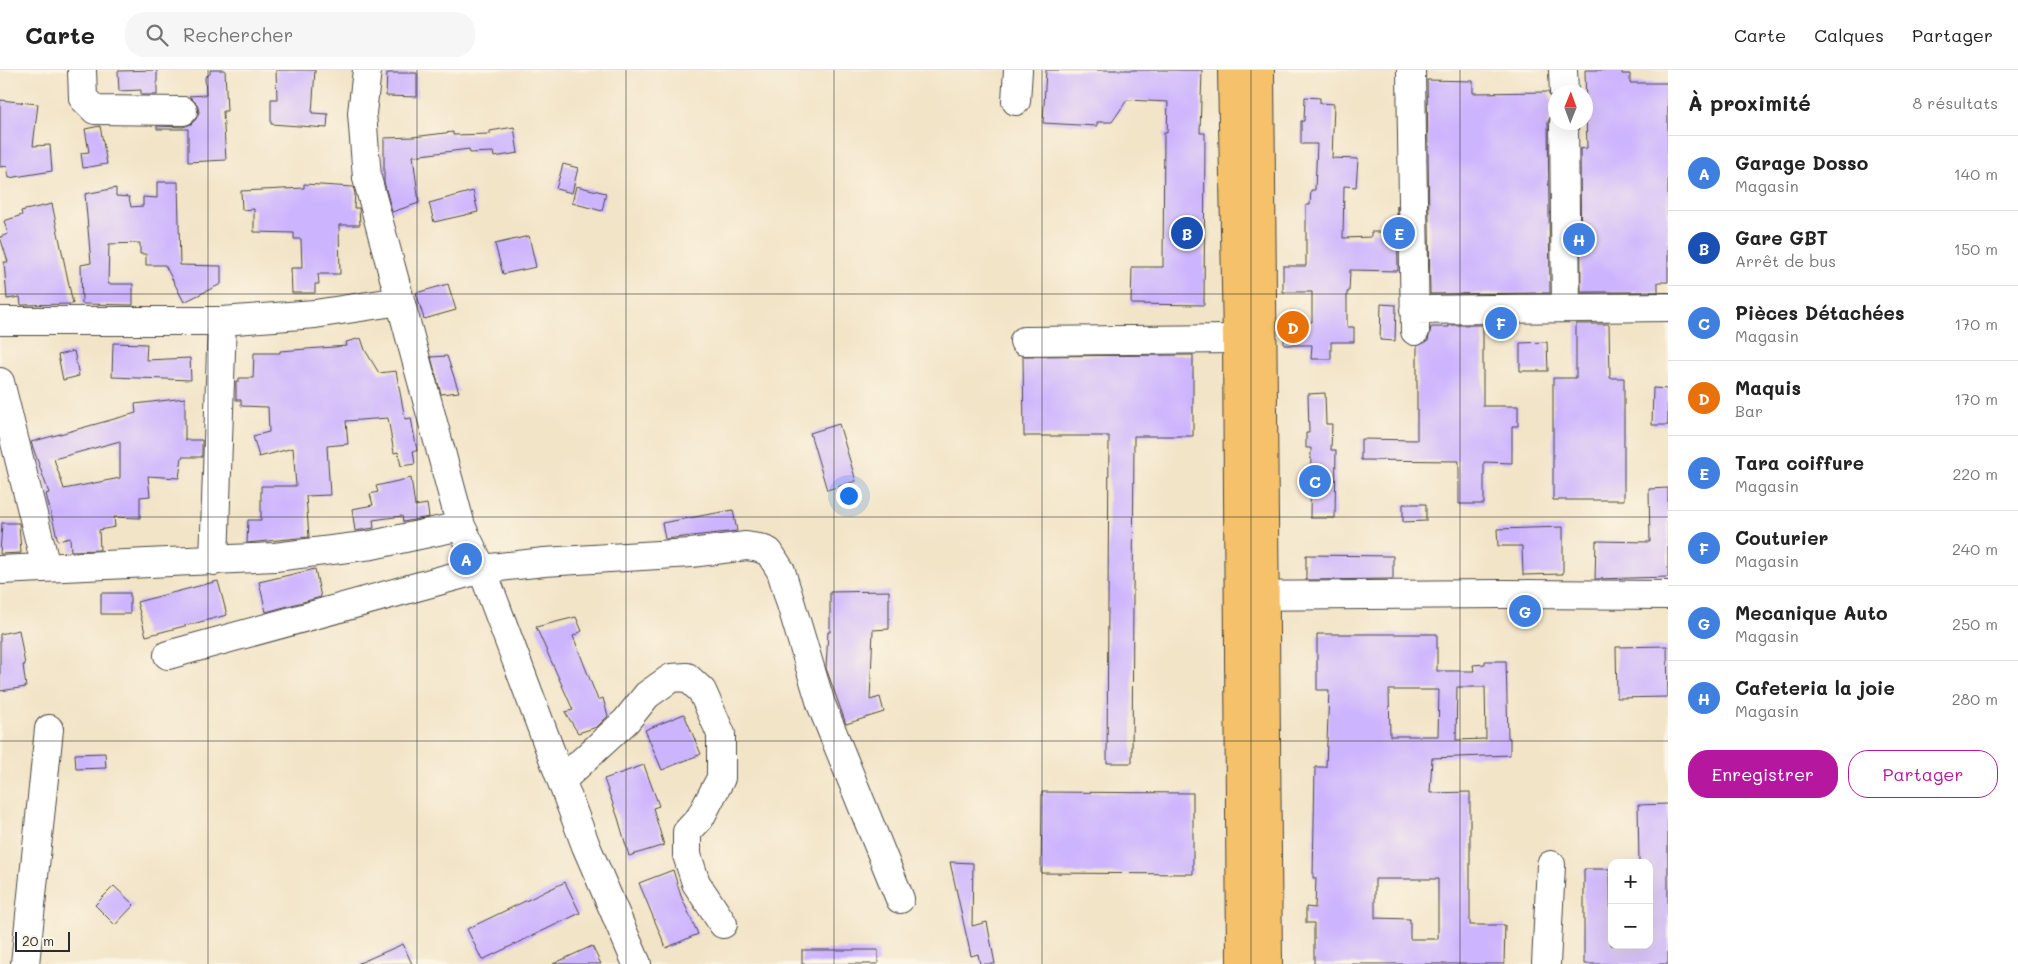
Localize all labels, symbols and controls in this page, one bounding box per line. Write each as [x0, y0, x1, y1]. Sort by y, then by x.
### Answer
search box [125, 12, 475, 57]
text: Carte [25, 19, 95, 50]
icon: search [143, 21, 171, 49]
text: Rechercher [183, 22, 293, 47]
text: Carte [1734, 23, 1786, 47]
text: Calques [1814, 23, 1884, 47]
text: Partager [1912, 23, 1993, 47]
north arrow [1548, 85, 1593, 130]
text: À proximité [1688, 89, 1811, 116]
text: 8 résultats [1913, 92, 1998, 113]
text: Garage Dosso [1735, 150, 1868, 175]
text: A [1698, 163, 1710, 184]
text: 140 m [1954, 163, 1998, 184]
text: Magasin [1735, 175, 1799, 196]
pin: B [1171, 214, 1203, 252]
pin: E [1383, 214, 1415, 252]
pin: H [1563, 220, 1595, 258]
text: Gare GBT [1735, 225, 1828, 250]
text: B [1699, 238, 1709, 259]
text: 150 m [1954, 238, 1998, 259]
text: Arrêt de bus [1735, 250, 1836, 271]
text: Pièces Détachées [1735, 300, 1905, 325]
pin: F [1485, 304, 1517, 342]
pin: D [1277, 308, 1309, 346]
text: C [1698, 313, 1710, 334]
text: 170 m [1954, 313, 1998, 334]
text: Magasin [1735, 325, 1799, 346]
text: Maquis [1735, 375, 1801, 400]
text: D [1698, 388, 1710, 409]
text: 170 m [1954, 388, 1998, 409]
text: Bar [1735, 400, 1763, 421]
text: Tara coiffure [1735, 450, 1864, 475]
pin: C [1299, 462, 1331, 500]
text: E [1699, 463, 1709, 484]
text: 220 m [1952, 463, 1998, 484]
text: Magasin [1735, 475, 1799, 496]
your location [836, 483, 862, 509]
text: Couturier [1735, 525, 1828, 550]
text: F [1699, 538, 1709, 559]
text: 240 m [1952, 538, 1998, 559]
pin: A [450, 540, 482, 578]
text: Magasin [1735, 550, 1799, 571]
pin: G [1509, 592, 1541, 630]
text: Mecanique Auto [1735, 600, 1887, 625]
text: G [1698, 613, 1710, 634]
text: 250 m [1952, 613, 1998, 634]
text: Magasin [1735, 625, 1799, 646]
text: Cafeteria la joie [1735, 675, 1895, 700]
text: H [1698, 688, 1710, 709]
text: 280 m [1952, 688, 1998, 709]
text: Magasin [1735, 700, 1799, 721]
button: Enregistrer [1688, 750, 1838, 798]
button: Partager [1848, 750, 1998, 798]
map controls [1608, 859, 1653, 949]
button: + [1608, 859, 1653, 904]
button: − [1608, 904, 1653, 949]
scale bar [15, 929, 70, 952]
text: 20 m [22, 931, 54, 950]

